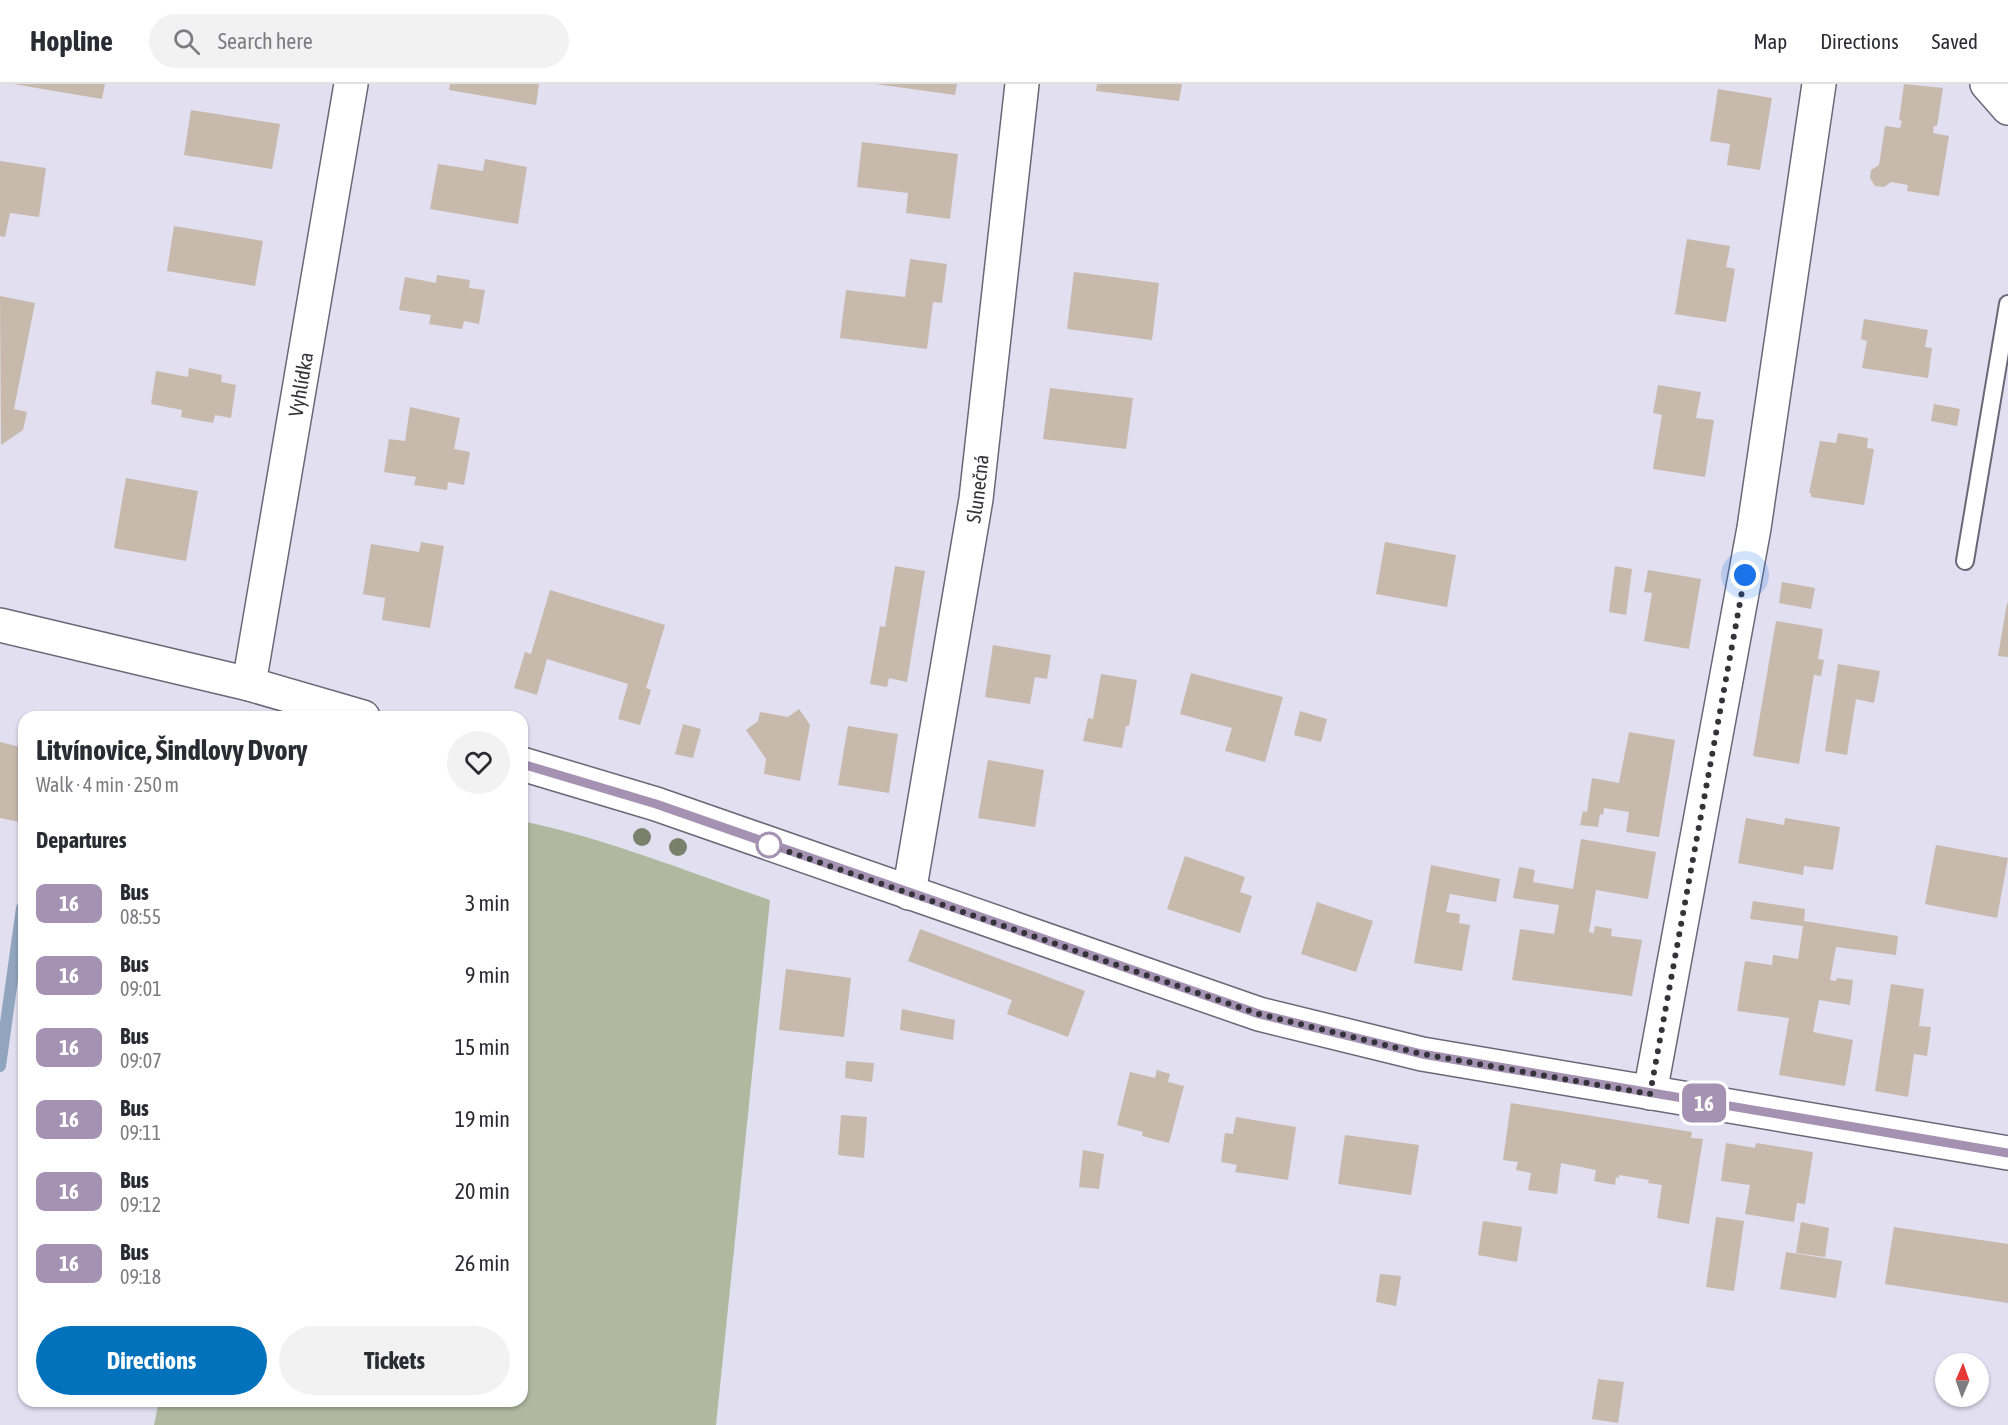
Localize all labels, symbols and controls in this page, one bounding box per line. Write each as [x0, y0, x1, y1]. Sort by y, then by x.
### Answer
search box [149, 14, 569, 68]
text: Hopline [30, 25, 113, 57]
icon: search [170, 25, 203, 58]
text: Search here [218, 28, 313, 54]
text: Map [1753, 29, 1787, 53]
text: Directions [1820, 29, 1899, 53]
text: Saved [1932, 29, 1978, 53]
street label: Vyhlídka [283, 350, 317, 418]
street label: Slunečná [961, 453, 992, 524]
your location [1730, 560, 1760, 590]
button: heart [447, 731, 510, 794]
text: Litvínovice, Šindlovy Dvory [36, 734, 308, 766]
text: Walk · 4 min · 250 m [36, 773, 179, 796]
text: Departures [36, 827, 126, 853]
unlabelled marker [756, 832, 782, 858]
text: Bus [120, 879, 149, 905]
text: 3 min [465, 890, 510, 916]
text: 16 [59, 891, 79, 915]
text: 08:55 [120, 905, 161, 928]
text: Bus [120, 951, 149, 977]
text: 9 min [465, 962, 510, 988]
text: 16 [59, 963, 79, 987]
text: 09:01 [120, 977, 162, 1000]
text: Bus [120, 1023, 149, 1049]
text: 15 min [455, 1034, 510, 1060]
text: 16 [59, 1035, 79, 1059]
text: 09:07 [120, 1049, 162, 1072]
line badge: 16 [1677, 1084, 1731, 1122]
text: 16 [1694, 1091, 1714, 1115]
text: Bus [120, 1095, 149, 1121]
text: 19 min [455, 1106, 510, 1132]
text: 16 [59, 1107, 79, 1131]
text: 09:11 [120, 1121, 161, 1144]
text: Bus [120, 1167, 149, 1193]
text: 20 min [455, 1178, 510, 1204]
text: 16 [59, 1179, 79, 1203]
text: 09:12 [120, 1193, 161, 1216]
text: Bus [120, 1239, 149, 1265]
text: 26 min [455, 1250, 510, 1276]
text: 16 [59, 1251, 79, 1275]
text: 09:18 [120, 1265, 161, 1288]
button: Directions [36, 1326, 267, 1395]
button: Tickets [279, 1326, 510, 1395]
north arrow [1935, 1353, 1989, 1407]
map controls [1935, 1353, 1989, 1407]

